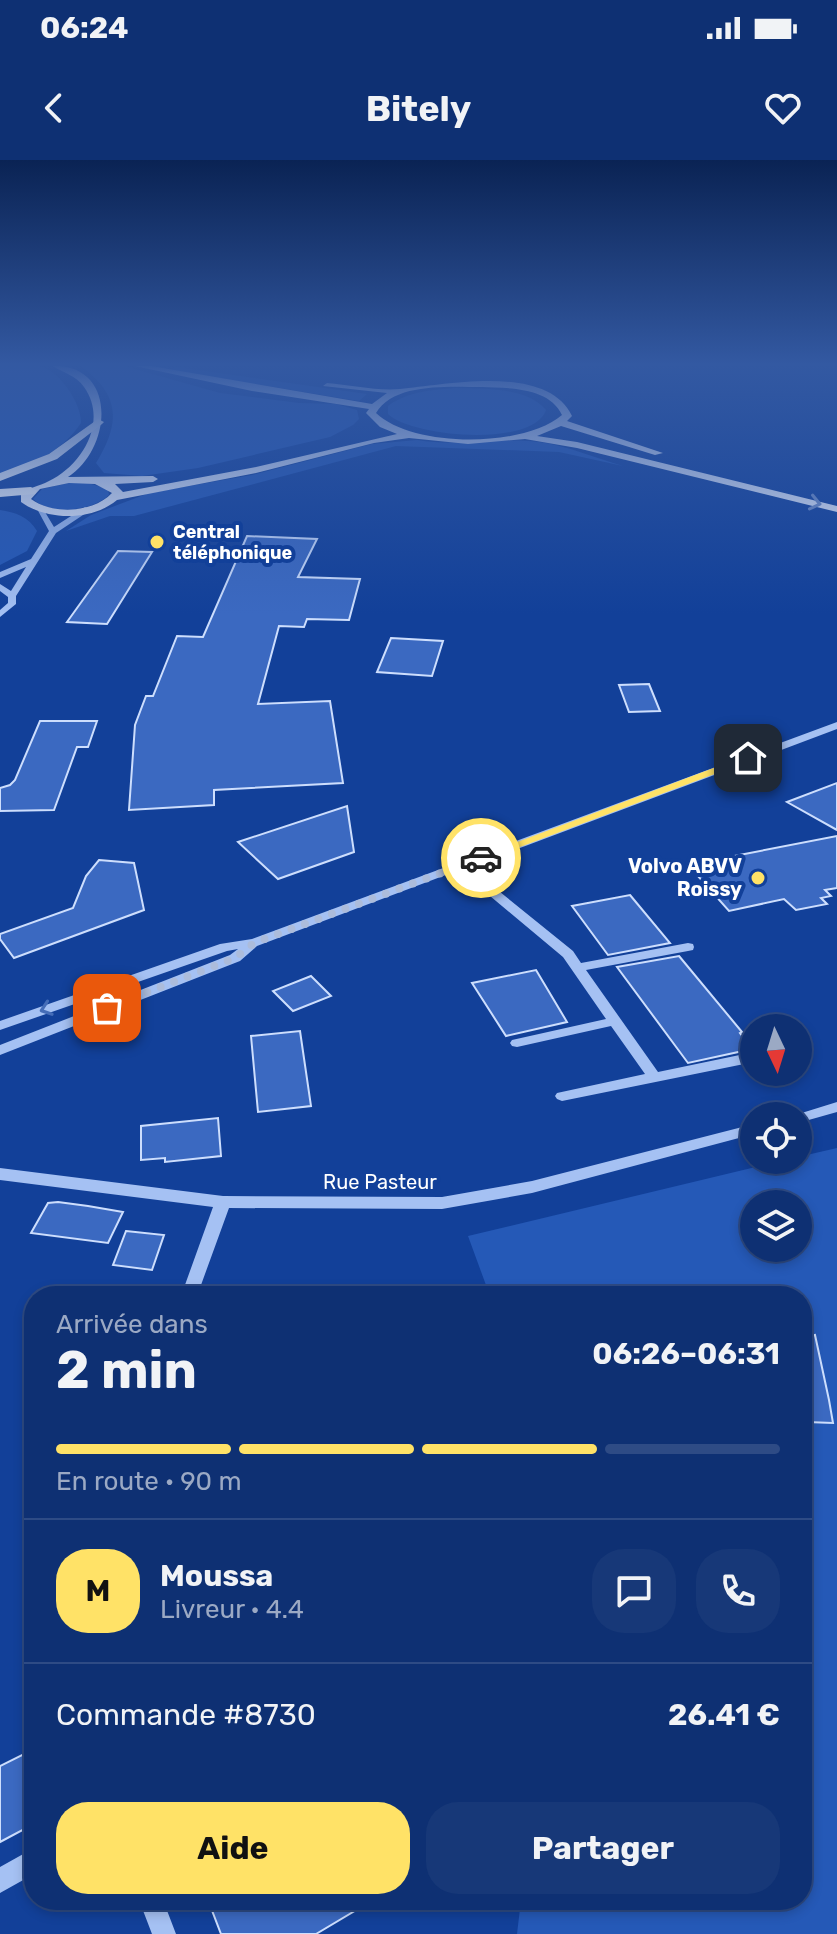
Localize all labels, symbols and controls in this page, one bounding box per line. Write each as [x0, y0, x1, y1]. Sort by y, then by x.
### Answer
text: 06:24 [40, 10, 129, 46]
icon: back [32, 86, 76, 130]
icon: heart [761, 86, 805, 130]
text: Bitely [366, 87, 471, 130]
one-way arrow [808, 494, 821, 511]
place label: Central téléphonique [173, 521, 293, 564]
marker: Central téléphonique [148, 533, 166, 551]
pin [714, 724, 782, 792]
icon: home [726, 736, 770, 780]
courier [441, 818, 521, 898]
icon: car [459, 836, 503, 880]
place label: Volvo ABVV Roissy [628, 854, 742, 901]
marker: Volvo ABVV Roissy [749, 869, 767, 887]
pin [73, 974, 141, 1042]
icon: bag [85, 986, 129, 1030]
one-way arrow [40, 1000, 54, 1016]
north arrow [740, 1014, 812, 1086]
map controls [740, 1014, 812, 1262]
button: locate [740, 1102, 812, 1174]
street label: Rue Pasteur [323, 1170, 437, 1194]
button: layers [740, 1190, 812, 1262]
text: Arrivée dans [56, 1309, 208, 1340]
text: 06:26–06:31 [592, 1336, 780, 1372]
text: 2 min [56, 1339, 197, 1401]
text: En route · 90 m [56, 1466, 242, 1497]
button: chat [592, 1549, 676, 1633]
button: phone [696, 1549, 780, 1633]
text: Moussa [160, 1558, 273, 1594]
text: M [86, 1573, 110, 1609]
text: Livreur · 4.4 [160, 1594, 304, 1625]
text: Commande #8730 [56, 1697, 316, 1733]
text: 26.41 € [668, 1697, 780, 1733]
button: Aide [56, 1802, 410, 1894]
button: Partager [426, 1802, 780, 1894]

